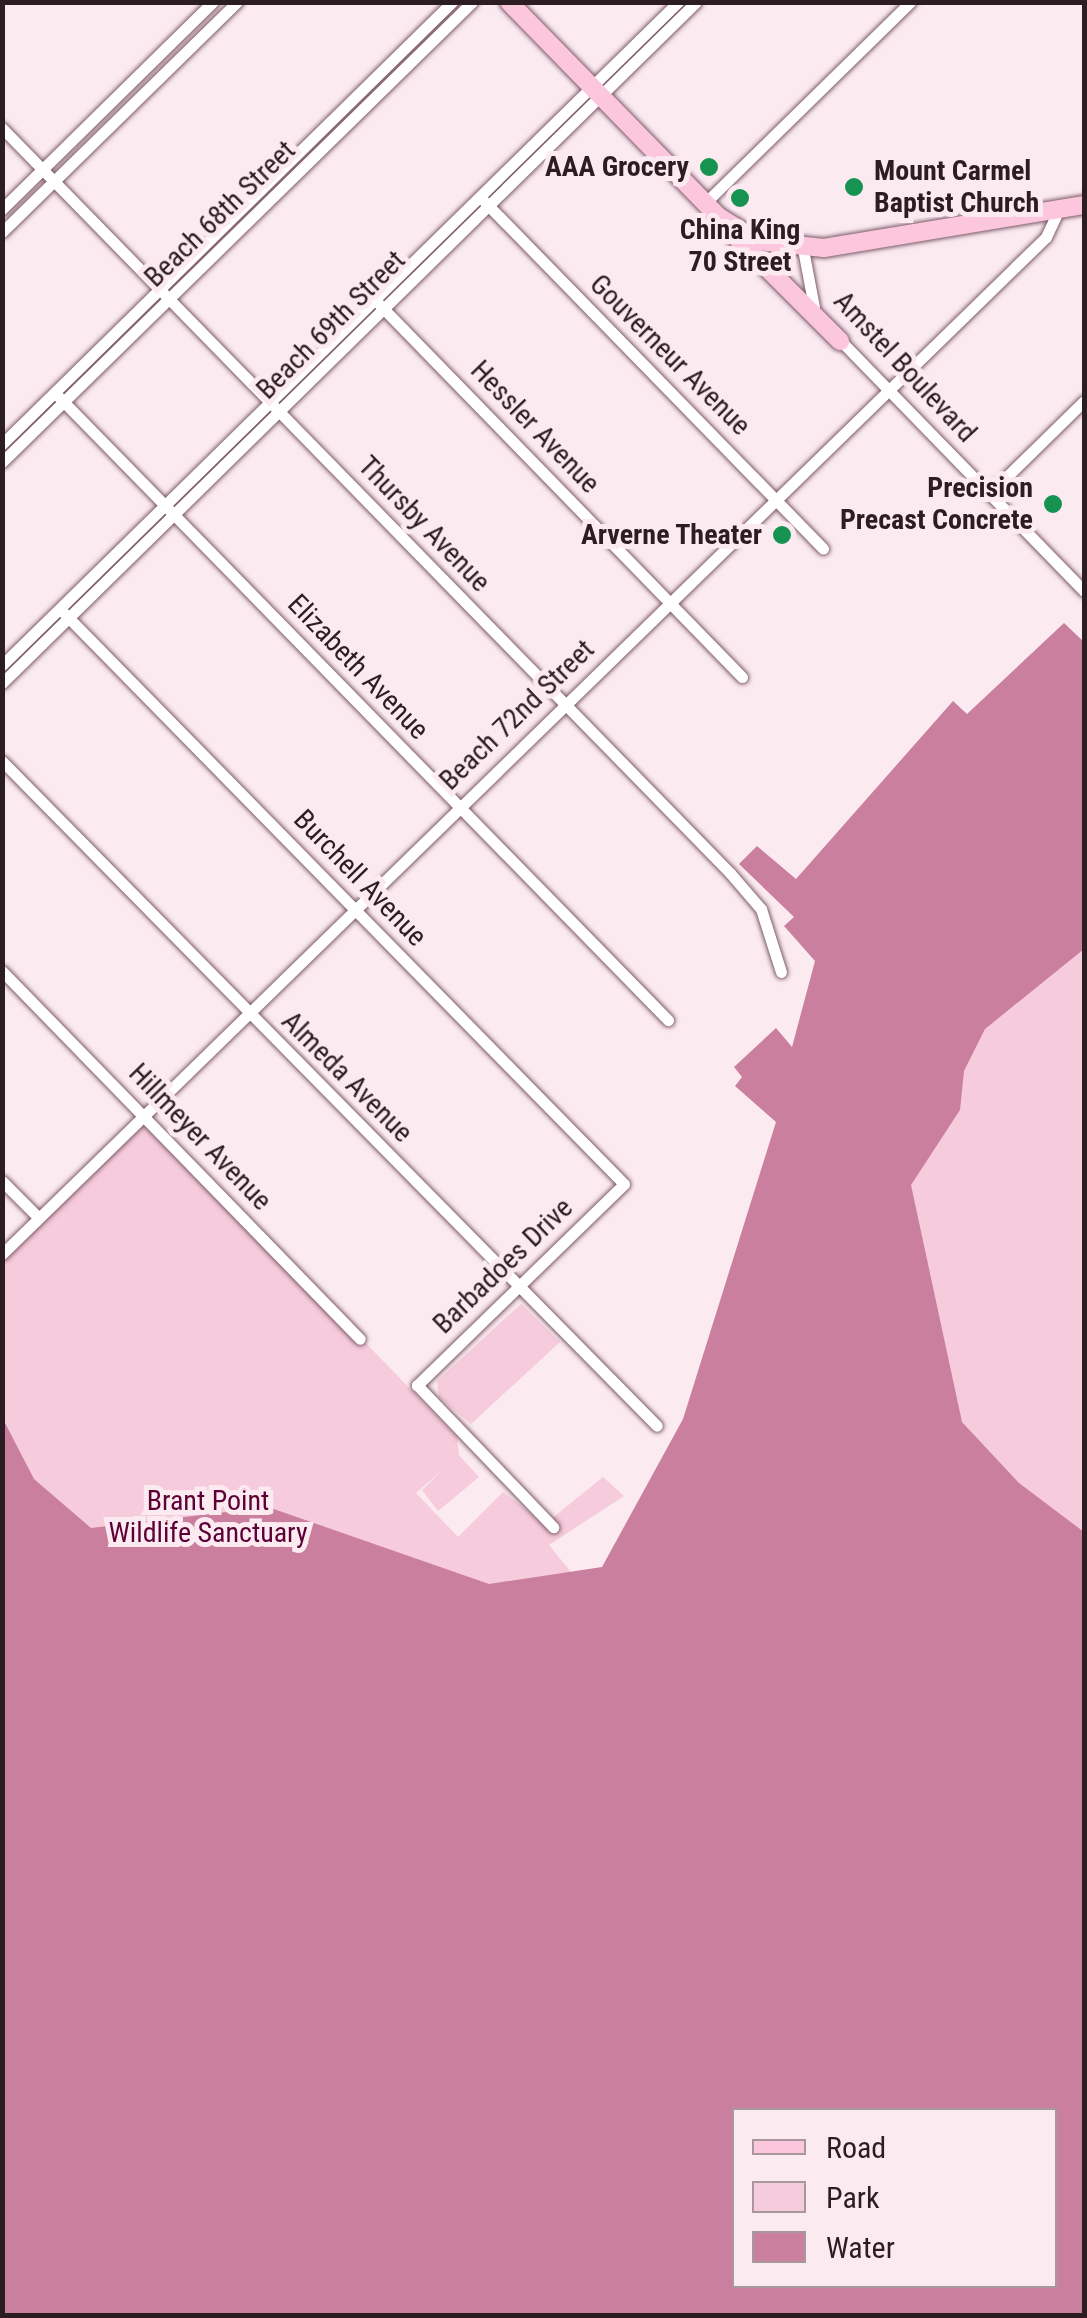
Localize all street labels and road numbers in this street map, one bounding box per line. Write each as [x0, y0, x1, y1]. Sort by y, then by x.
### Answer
street label: Beach 68th Street [138, 134, 302, 294]
street label: Beach 69th Street [250, 244, 412, 406]
street label: Gouverneur Avenue [583, 268, 757, 442]
street label: Amstel Boulevard [827, 285, 983, 449]
street label: Hessler Avenue [463, 354, 607, 500]
street label: Thursby Avenue [351, 449, 497, 599]
street label: Elizabeth Avenue [281, 588, 435, 746]
street label: Beach 72nd Street [433, 633, 601, 797]
street label: Burchell Avenue [287, 803, 433, 953]
street label: Almeda Avenue [275, 1005, 419, 1149]
street label: Hillmeyer Avenue [122, 1057, 278, 1217]
street label: Barbadoes Drive [426, 1191, 580, 1341]

